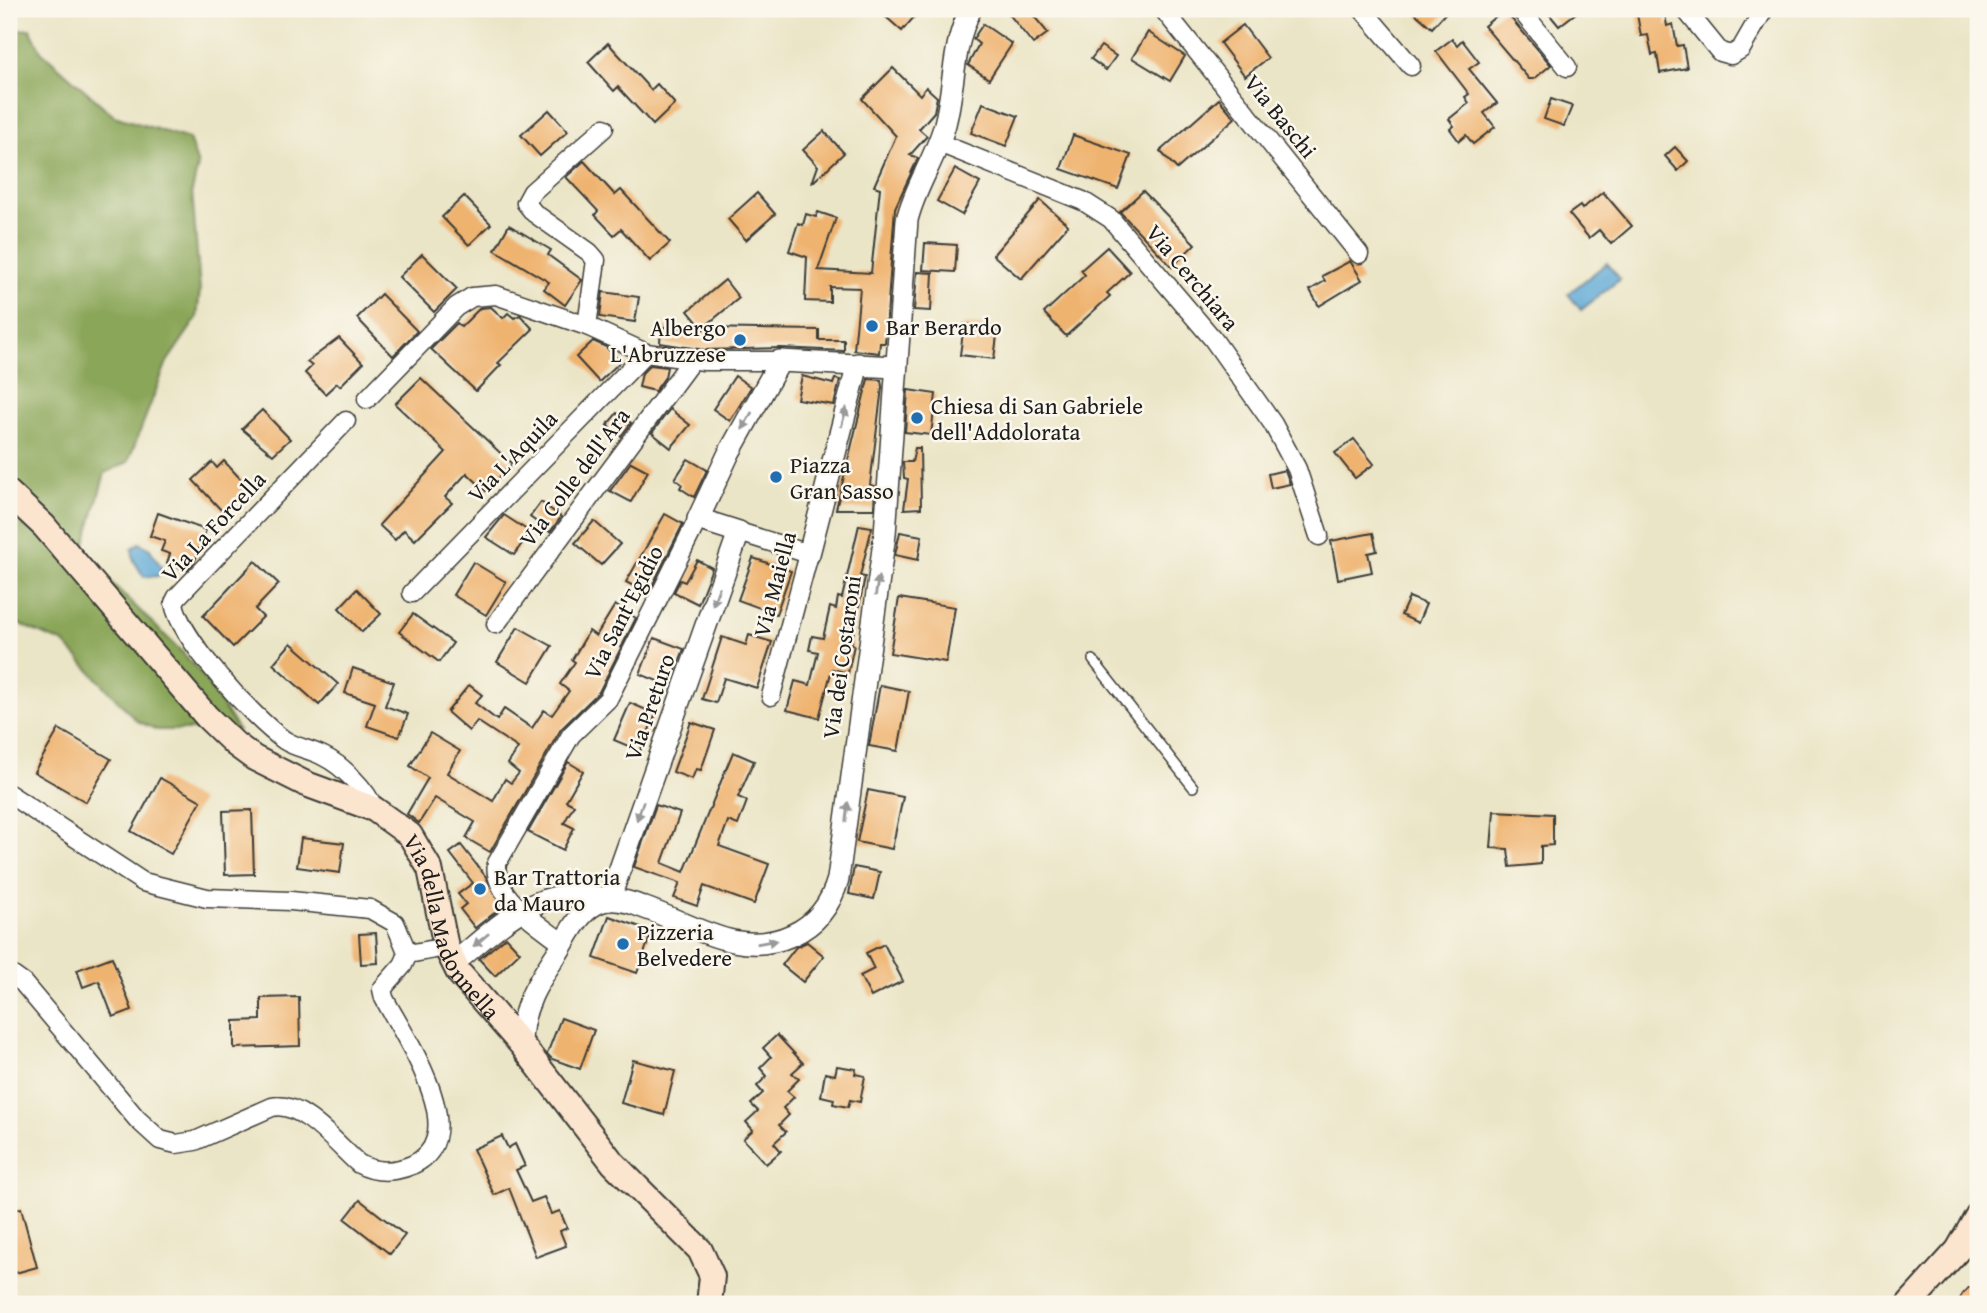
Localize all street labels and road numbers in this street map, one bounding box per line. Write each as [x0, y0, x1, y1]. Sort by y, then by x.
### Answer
street label: Via Baschi [1237, 67, 1325, 165]
street label: Via Cerchiara [1139, 217, 1248, 338]
street label: Via Colle dell'Ara [511, 401, 637, 553]
street label: Via L'Aquila [460, 402, 565, 509]
street label: Via La Forcella [153, 463, 273, 589]
street label: Via Maiella [744, 527, 804, 641]
street label: Via Sant'Egidio [575, 539, 671, 685]
street label: Via dei Costaroni [813, 573, 869, 741]
street label: Via Preturo [615, 649, 683, 765]
street label: Via della Madonnella [396, 827, 508, 1026]

